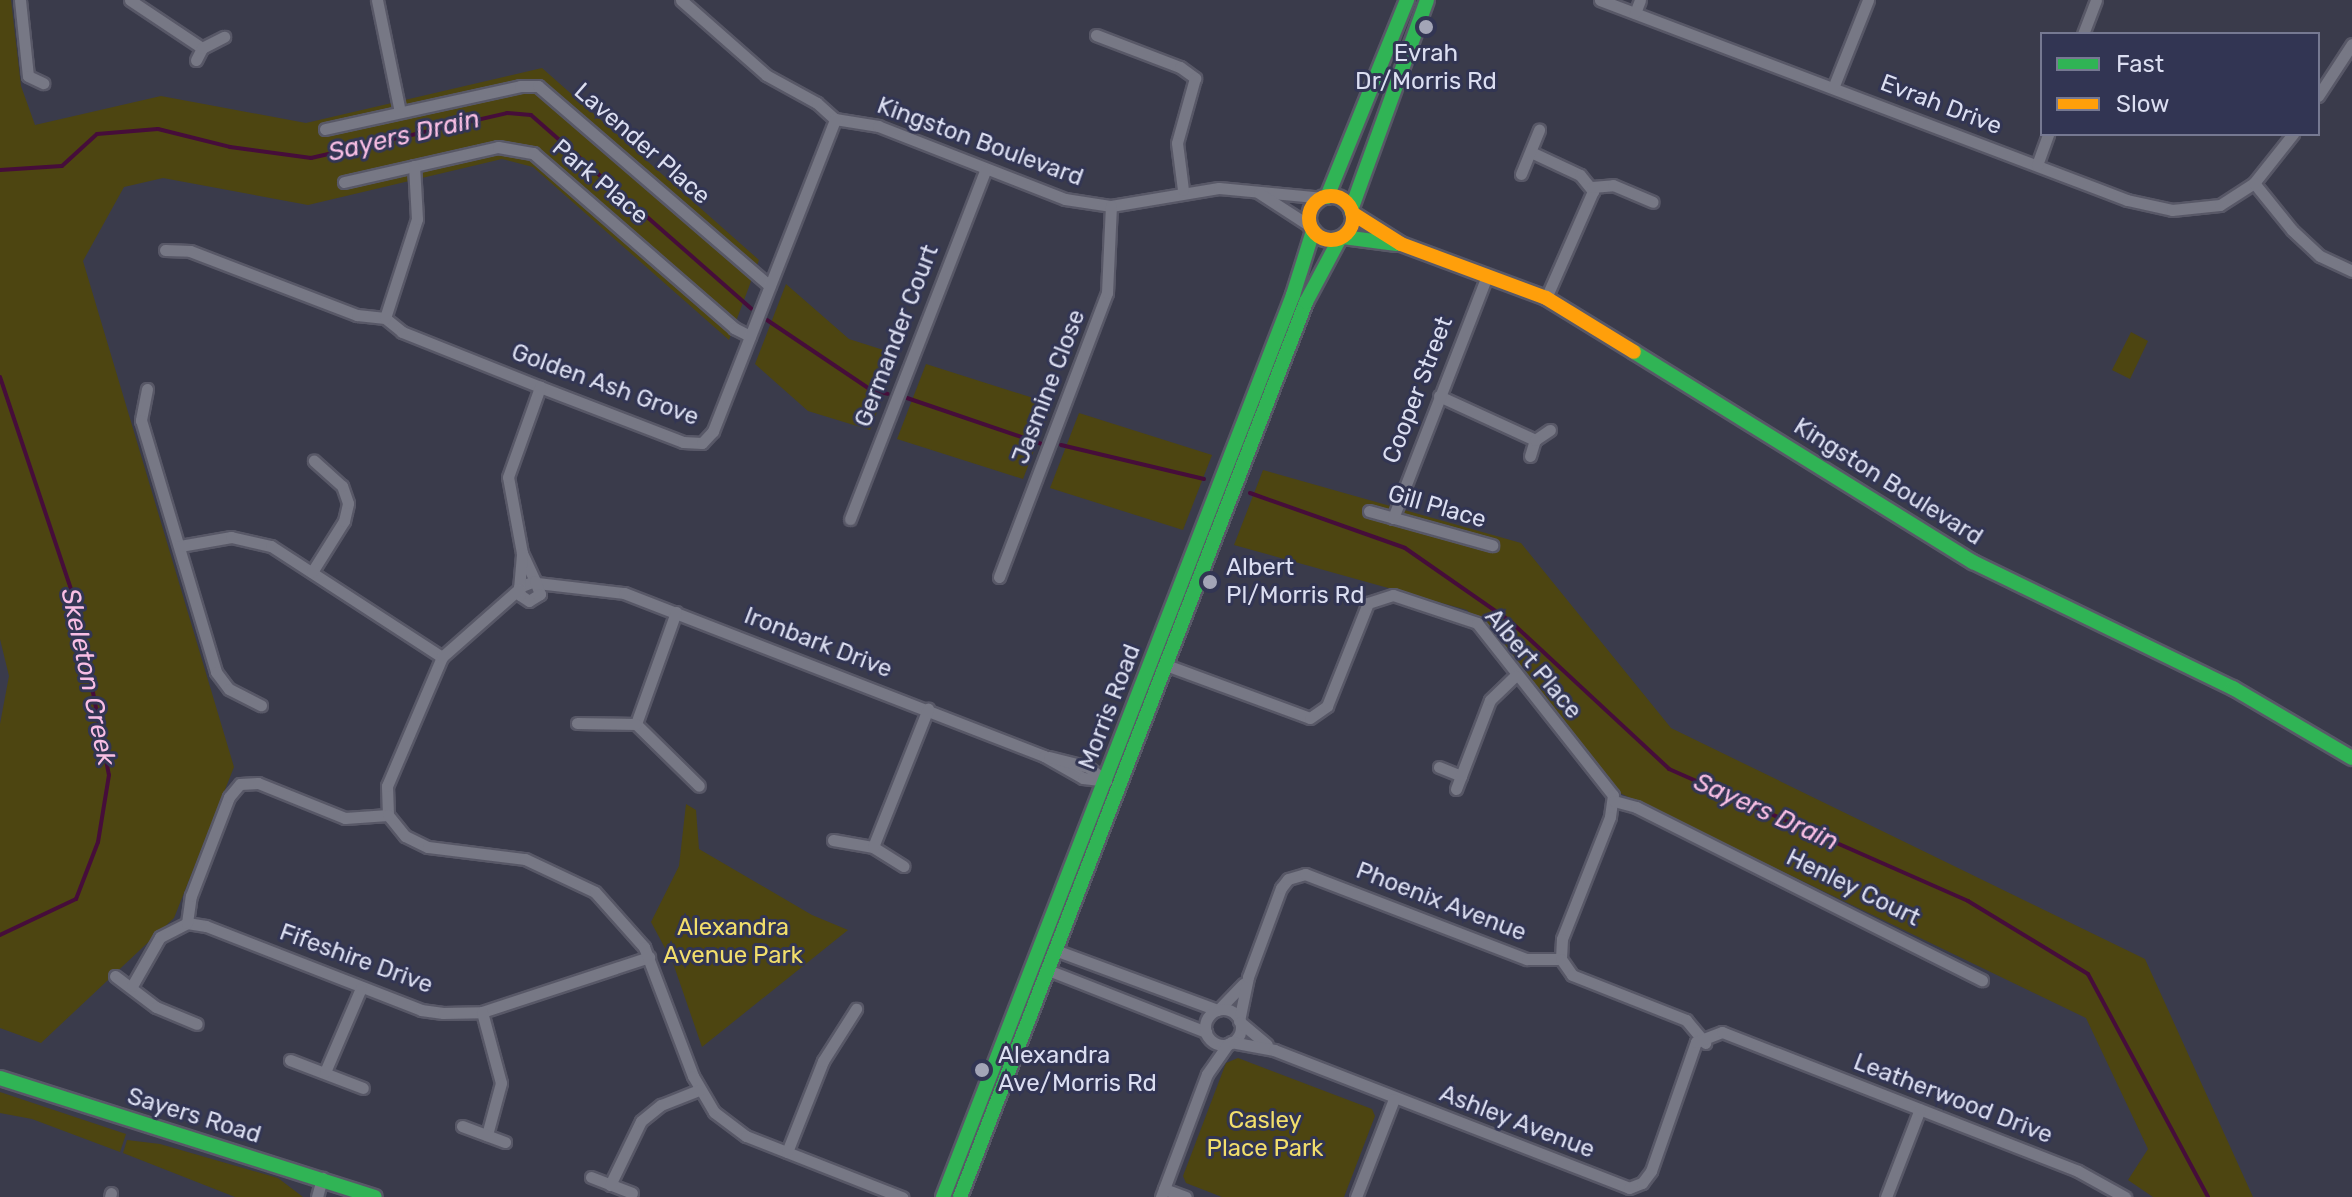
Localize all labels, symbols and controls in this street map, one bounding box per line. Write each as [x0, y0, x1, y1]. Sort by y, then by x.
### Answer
marker: Evrah Dr/Morris Rd [1417, 18, 1435, 36]
legend [2040, 32, 2320, 136]
place label: Evrah Dr/Morris Rd [1355, 40, 1497, 96]
text: Fast [2116, 50, 2164, 78]
street label: Evrah Drive [1876, 69, 2006, 141]
street label: Lavender Place [568, 77, 716, 211]
text: Slow [2116, 90, 2169, 118]
street label: Kingston Boulevard [873, 91, 1087, 193]
water label: Sayers Drain [325, 103, 483, 169]
street label: Park Place [546, 133, 654, 231]
street label: Germander Court [849, 241, 945, 431]
street label: Jasmine Close [1006, 306, 1092, 468]
street label: Cooper Street [1377, 312, 1459, 468]
street label: Golden Ash Grove [507, 338, 703, 432]
street label: Kingston Boulevard [1788, 412, 1988, 552]
street label: Gill Place [1385, 479, 1489, 535]
place label: Albert Pl/Morris Rd [1226, 554, 1364, 610]
marker: Albert Pl/Morris Rd [1201, 573, 1219, 591]
water label: Skeleton Creek [54, 585, 122, 769]
street label: Ironbark Drive [740, 602, 896, 684]
street label: Albert Place [1479, 603, 1587, 725]
street label: Morris Road [1073, 640, 1147, 774]
water label: Sayers Drain [1689, 766, 1843, 858]
street label: Henley Court [1781, 843, 1925, 933]
street label: Phoenix Avenue [1352, 856, 1530, 948]
park label: Alexandra Avenue Park [663, 914, 803, 970]
street label: Fifeshire Drive [275, 918, 437, 1000]
place label: Alexandra Ave/Morris Rd [998, 1042, 1157, 1098]
street label: Leatherwood Drive [1849, 1048, 2057, 1150]
marker: Alexandra Ave/Morris Rd [973, 1061, 991, 1079]
street label: Ashley Avenue [1435, 1079, 1599, 1165]
street label: Sayers Road [124, 1082, 264, 1150]
park label: Casley Place Park [1207, 1107, 1323, 1163]

